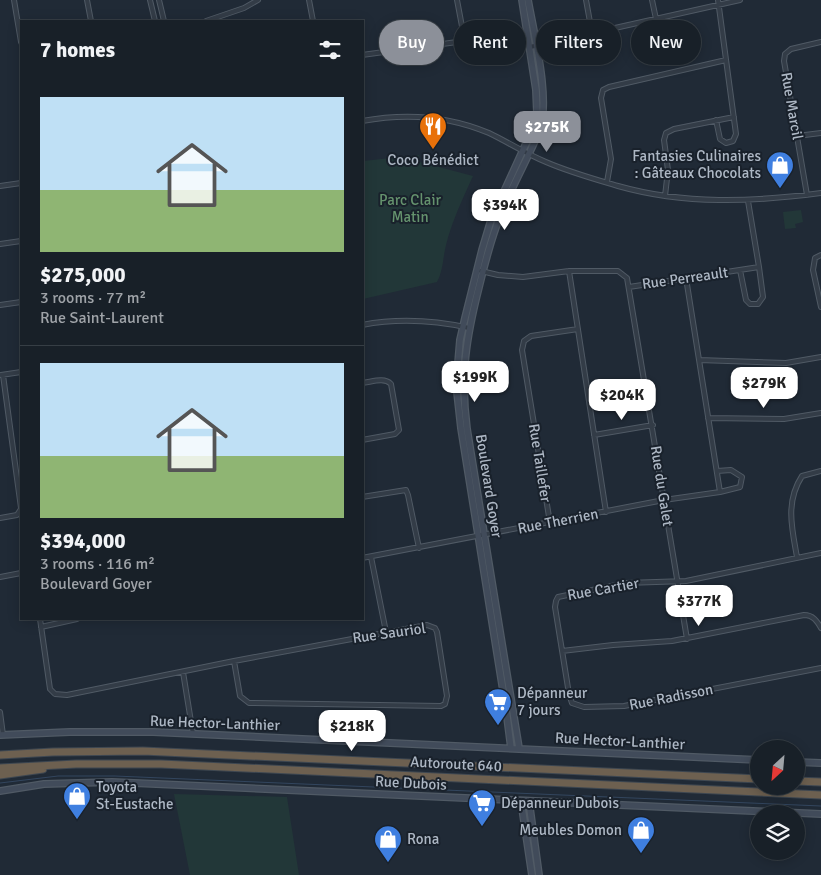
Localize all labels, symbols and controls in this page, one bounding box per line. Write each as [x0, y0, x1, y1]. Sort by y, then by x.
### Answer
chip: Buy [379, 20, 444, 65]
chip: Rent [454, 20, 526, 65]
chip: Filters [536, 20, 621, 65]
chip: New [631, 20, 701, 65]
icon: filters [316, 36, 344, 64]
text: 7 homes [40, 37, 115, 63]
street label: Rue Marcil [777, 71, 807, 141]
pin: $275K [512, 110, 582, 153]
restaurant icon: Coco Bénédict [418, 111, 448, 150]
text: $275K [525, 117, 569, 137]
icon: home [147, 130, 237, 220]
place label: Fantasies Culinaires : Gâteaux Chocolats [632, 147, 761, 182]
shop icon: Fantasies Culinaires : Gâteaux Chocolats [765, 150, 795, 189]
place label: Coco Bénédict [387, 151, 479, 169]
pin: $394K [470, 188, 540, 231]
park label: Parc Clair Matin [379, 191, 442, 226]
text: $394K [483, 195, 527, 215]
text: $275,000 [40, 262, 126, 288]
street label: Rue Perreault [641, 263, 729, 293]
text: 3 rooms · 77 m² [40, 288, 146, 308]
text: Rue Saint-Laurent [40, 308, 164, 328]
pin: $199K [440, 360, 510, 403]
pin: $279K [729, 366, 799, 409]
text: $199K [453, 367, 497, 387]
text: $279K [742, 373, 786, 393]
pin: $204K [587, 378, 657, 421]
text: $204K [600, 385, 644, 405]
icon: home [147, 395, 237, 485]
street label: Rue Taillefer [525, 422, 555, 504]
street label: Boulevard Goyer [472, 433, 506, 540]
street label: Rue du Galet [647, 444, 677, 528]
street label: Rue Therrien [516, 504, 600, 538]
text: $394,000 [40, 528, 126, 554]
text: 3 rooms · 116 m² [40, 554, 155, 574]
text: Boulevard Goyer [40, 574, 152, 594]
street label: Rue Cartier [566, 574, 641, 604]
pin: $377K [664, 584, 734, 627]
text: $377K [677, 591, 721, 611]
street label: Rue Sauriol [351, 619, 427, 647]
street label: Rue Radisson [627, 680, 715, 714]
place label: Dépanneur 7 jours [517, 684, 588, 719]
supermarket icon: Dépanneur 7 jours [483, 687, 513, 726]
pin: $218K [317, 710, 387, 752]
street label: Rue Hector-Lanthier [150, 712, 281, 734]
text: $218K [330, 716, 374, 736]
street label: Rue Hector-Lanthier [555, 729, 686, 753]
north arrow [750, 740, 805, 795]
map controls [750, 740, 805, 860]
street label: Autoroute 640 [410, 753, 502, 775]
street label: Rue Dubois [375, 772, 448, 794]
place label: Toyota St-Eustache [96, 778, 173, 813]
shop icon: Toyota St-Eustache [62, 781, 92, 820]
supermarket icon: Dépanneur Dubois [467, 788, 497, 827]
place label: Dépanneur Dubois [501, 794, 619, 812]
button: layers [750, 805, 805, 860]
shop icon: Meubles Domon [626, 815, 656, 854]
place label: Meubles Domon [519, 821, 622, 839]
shop icon: Rona [373, 824, 403, 863]
place label: Rona [407, 830, 439, 848]

